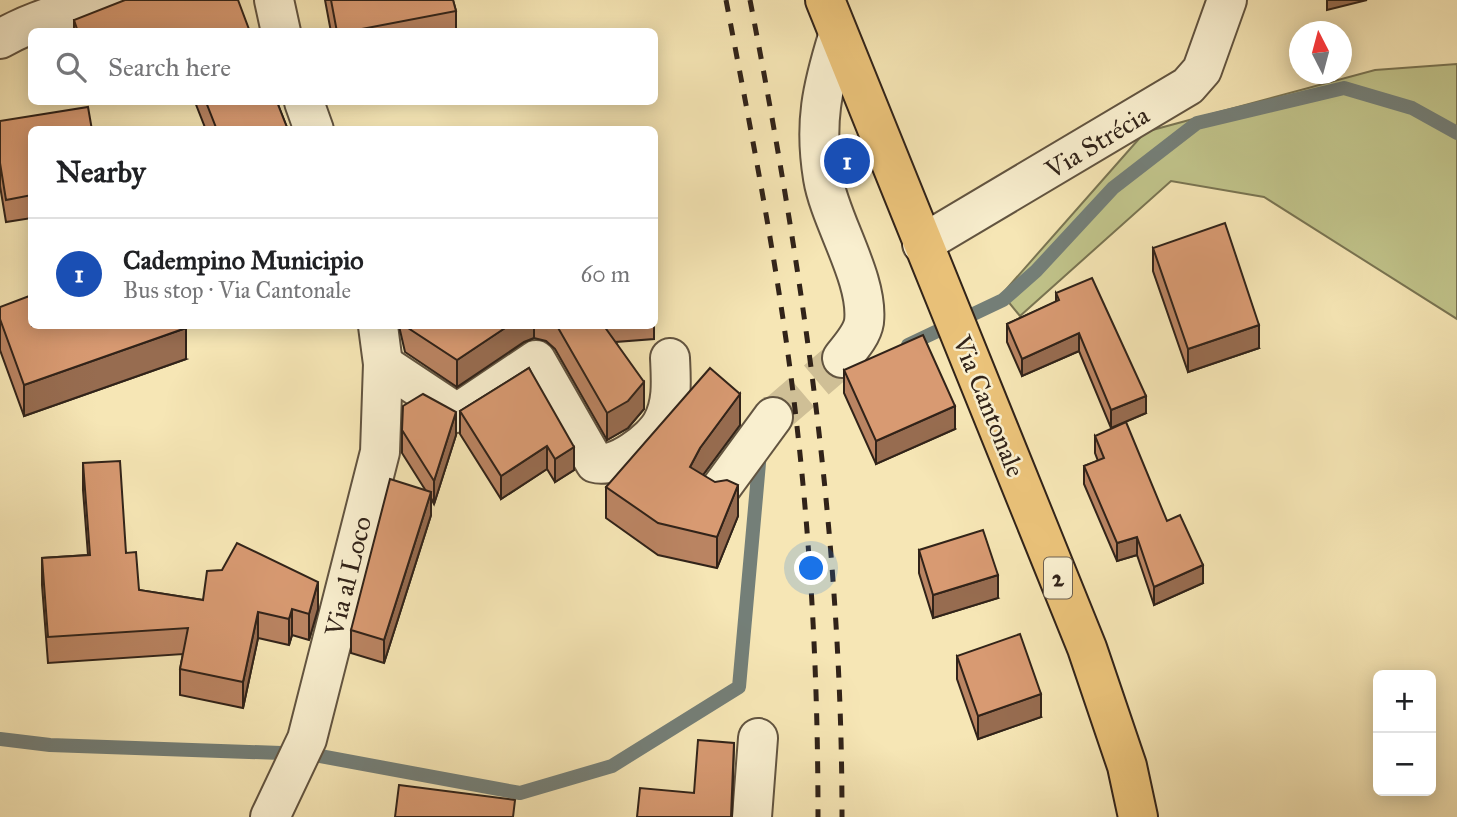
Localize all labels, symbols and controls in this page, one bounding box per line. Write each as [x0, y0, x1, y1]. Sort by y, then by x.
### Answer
north arrow [1289, 21, 1352, 84]
search box [28, 28, 658, 105]
icon: search [52, 48, 90, 86]
text: Search here [108, 51, 231, 83]
street label: Via Strécia [1038, 99, 1155, 186]
pin: 1 [824, 135, 870, 187]
text: Nearby [56, 154, 146, 190]
text: Cadempino Municipio [123, 244, 364, 276]
text: 1 [74, 260, 84, 288]
text: 60 m [581, 260, 630, 288]
text: Bus stop · Via Cantonale [123, 276, 351, 304]
street label: Via Cantonale [946, 330, 1032, 482]
street label: Via al Loco [317, 513, 378, 640]
your location [794, 551, 828, 585]
road number: 2 [1044, 558, 1072, 598]
map controls [1373, 670, 1436, 796]
button: + [1373, 670, 1436, 733]
button: − [1373, 733, 1436, 796]

